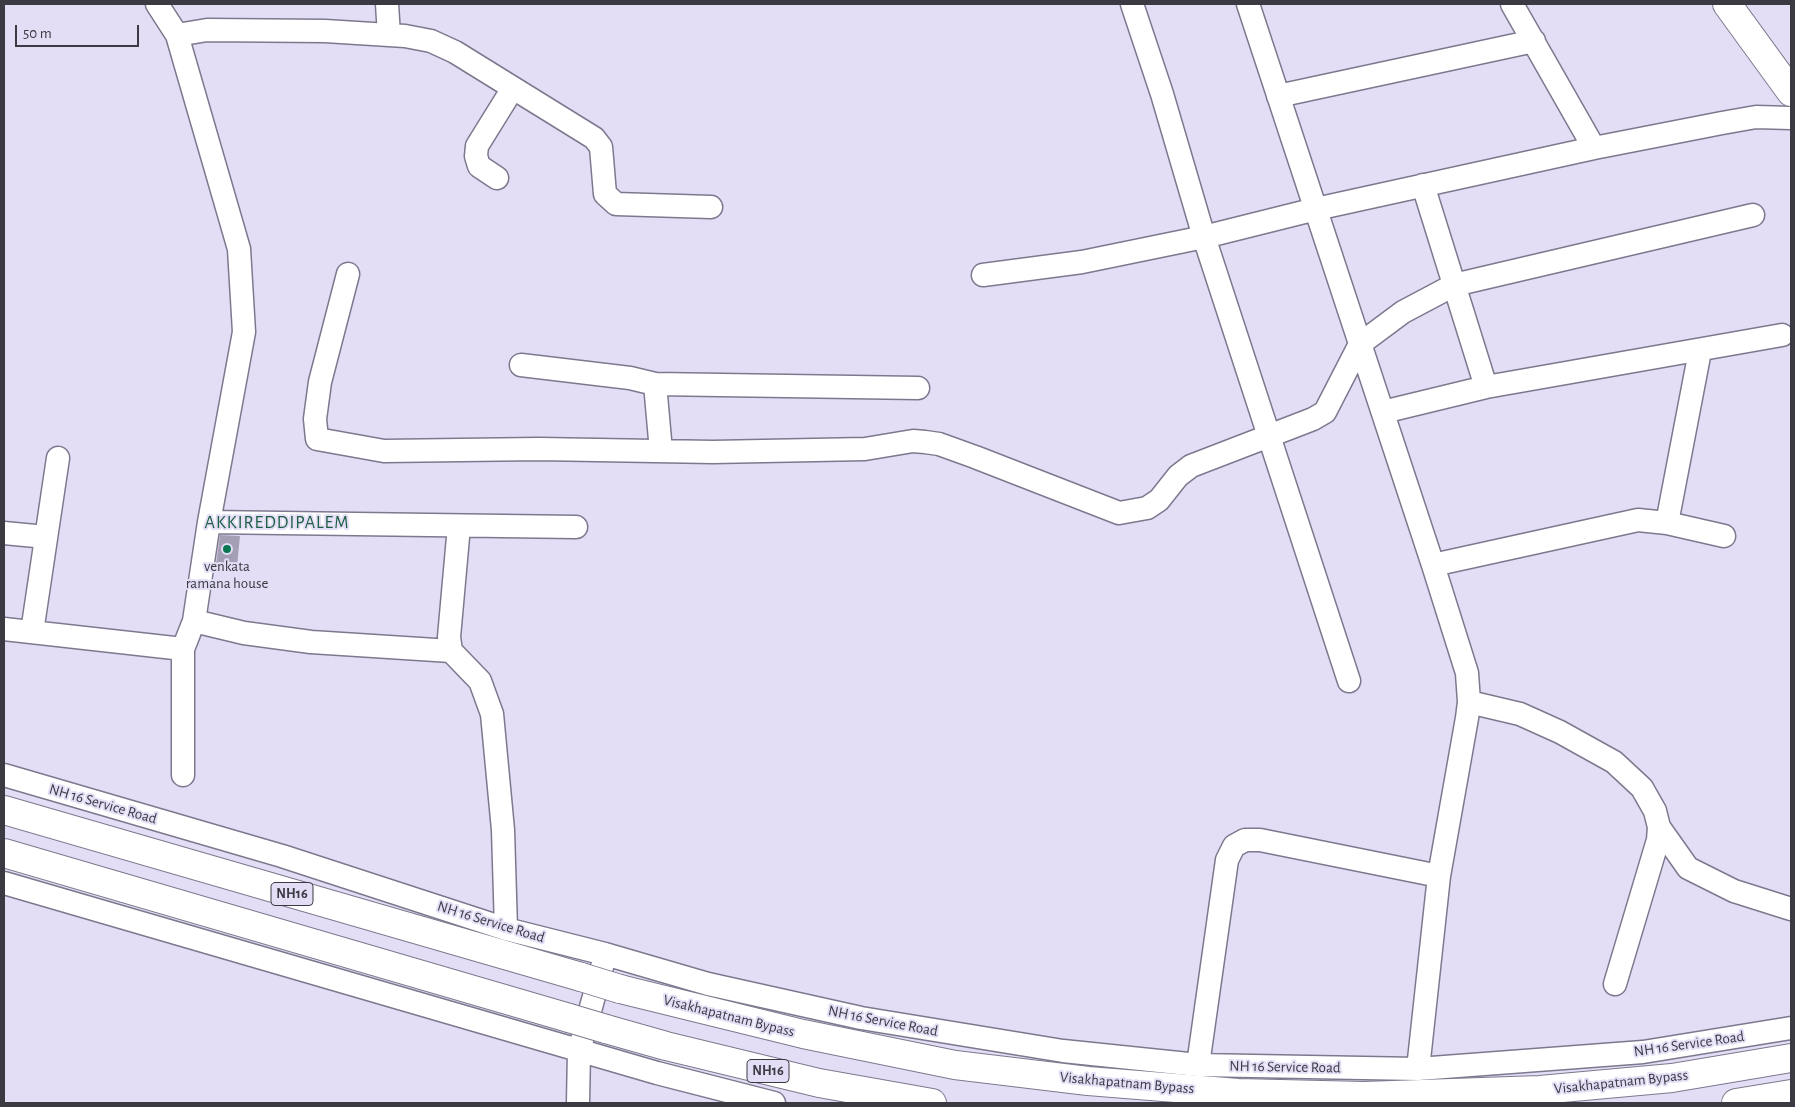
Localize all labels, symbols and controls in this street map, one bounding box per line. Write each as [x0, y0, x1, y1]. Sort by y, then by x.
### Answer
scale bar [18, 15, 141, 47]
text: 50 m [23, 26, 52, 41]
district label: AKKIREDDIPALEM [203, 512, 351, 534]
marker: venkata ramana house [221, 543, 233, 555]
place label: venkata ramana house [186, 557, 268, 592]
street label: NH 16 Service Road [47, 780, 159, 828]
road number: NH16 [271, 882, 313, 906]
street label: NH 16 Service Road [435, 897, 547, 947]
street label: Visakhapatnam Bypass [662, 991, 796, 1041]
street label: NH 16 Service Road [827, 1002, 939, 1040]
street label: NH 16 Service Road [1633, 1027, 1745, 1061]
street label: NH 16 Service Road [1229, 1057, 1341, 1077]
road number: NH16 [747, 1060, 789, 1082]
street label: Visakhapatnam Bypass [1553, 1066, 1689, 1098]
street label: Visakhapatnam Bypass [1059, 1068, 1195, 1098]

